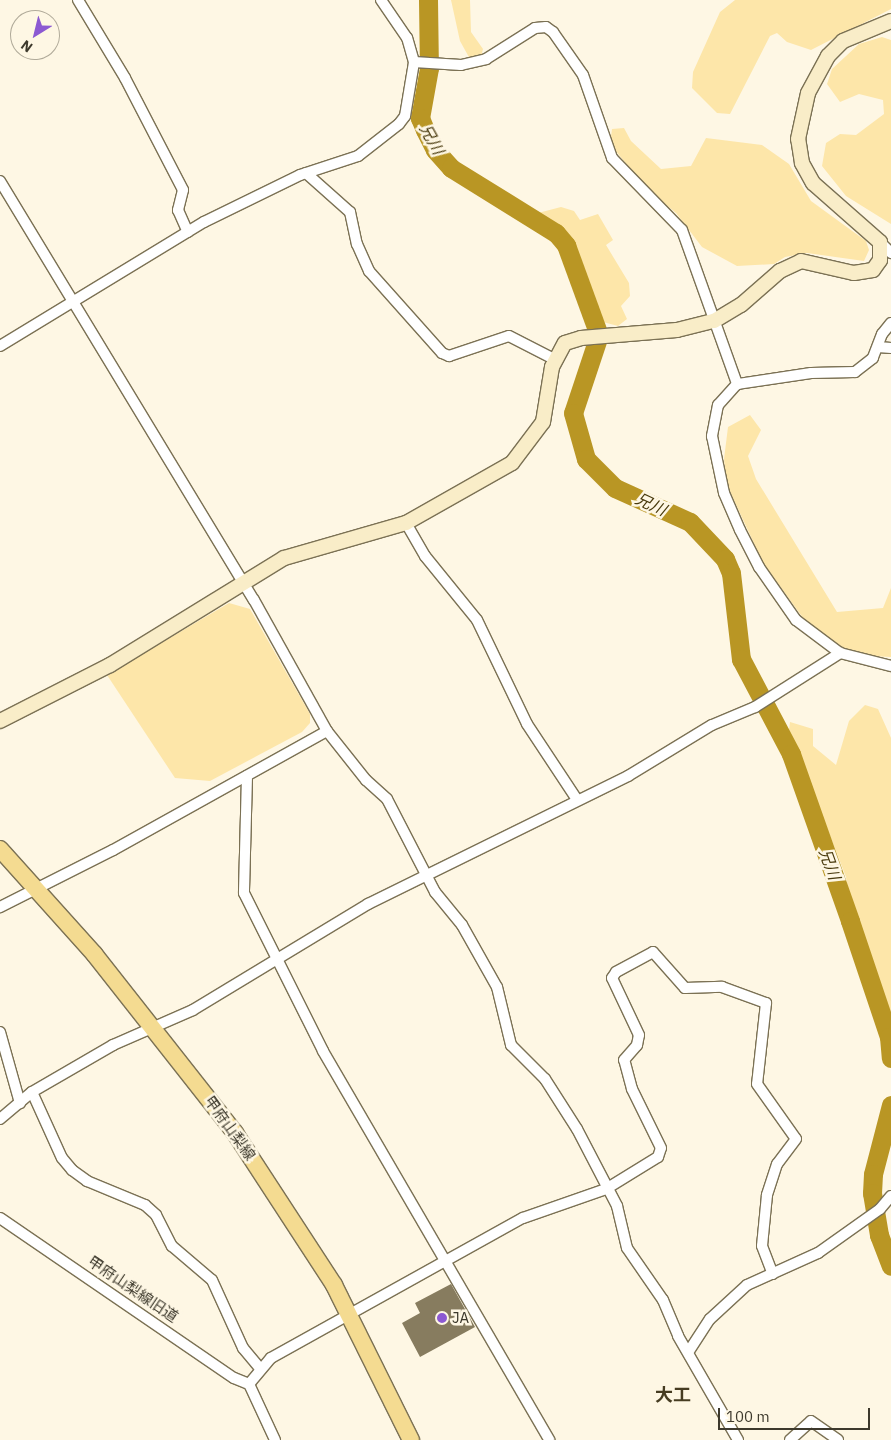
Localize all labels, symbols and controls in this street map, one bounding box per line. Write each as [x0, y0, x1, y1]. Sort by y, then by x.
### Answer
north arrow [10, 10, 60, 60]
text: N [17, 36, 36, 57]
water label: 兄川 [416, 120, 448, 158]
water label: 兄川 [632, 489, 670, 519]
water label: 兄川 [816, 846, 844, 882]
street label: 甲府山梨線 [201, 1092, 259, 1164]
street label: 甲府山梨線旧道 [84, 1252, 182, 1326]
place label: JA [452, 1309, 469, 1327]
marker: JA [436, 1312, 448, 1324]
district label: 大工 [655, 1384, 691, 1406]
scale bar [721, 1398, 874, 1430]
text: 100 m [726, 1407, 770, 1426]

